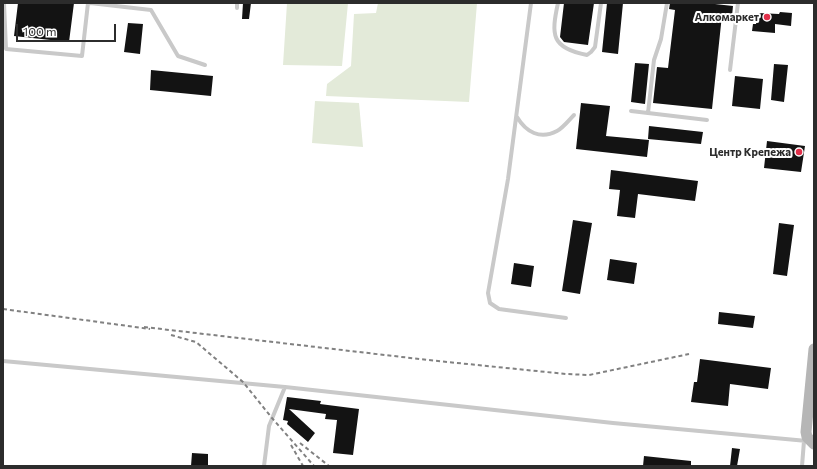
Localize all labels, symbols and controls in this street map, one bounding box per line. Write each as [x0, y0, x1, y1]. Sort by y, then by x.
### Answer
place label: Алкомаркет [695, 10, 759, 24]
marker: Алкомаркет [762, 12, 772, 22]
scale bar [18, 16, 118, 42]
text: 100 m [23, 24, 57, 38]
place label: Центр Крепежа [709, 145, 791, 159]
marker: Центр Крепежа [794, 147, 804, 157]

